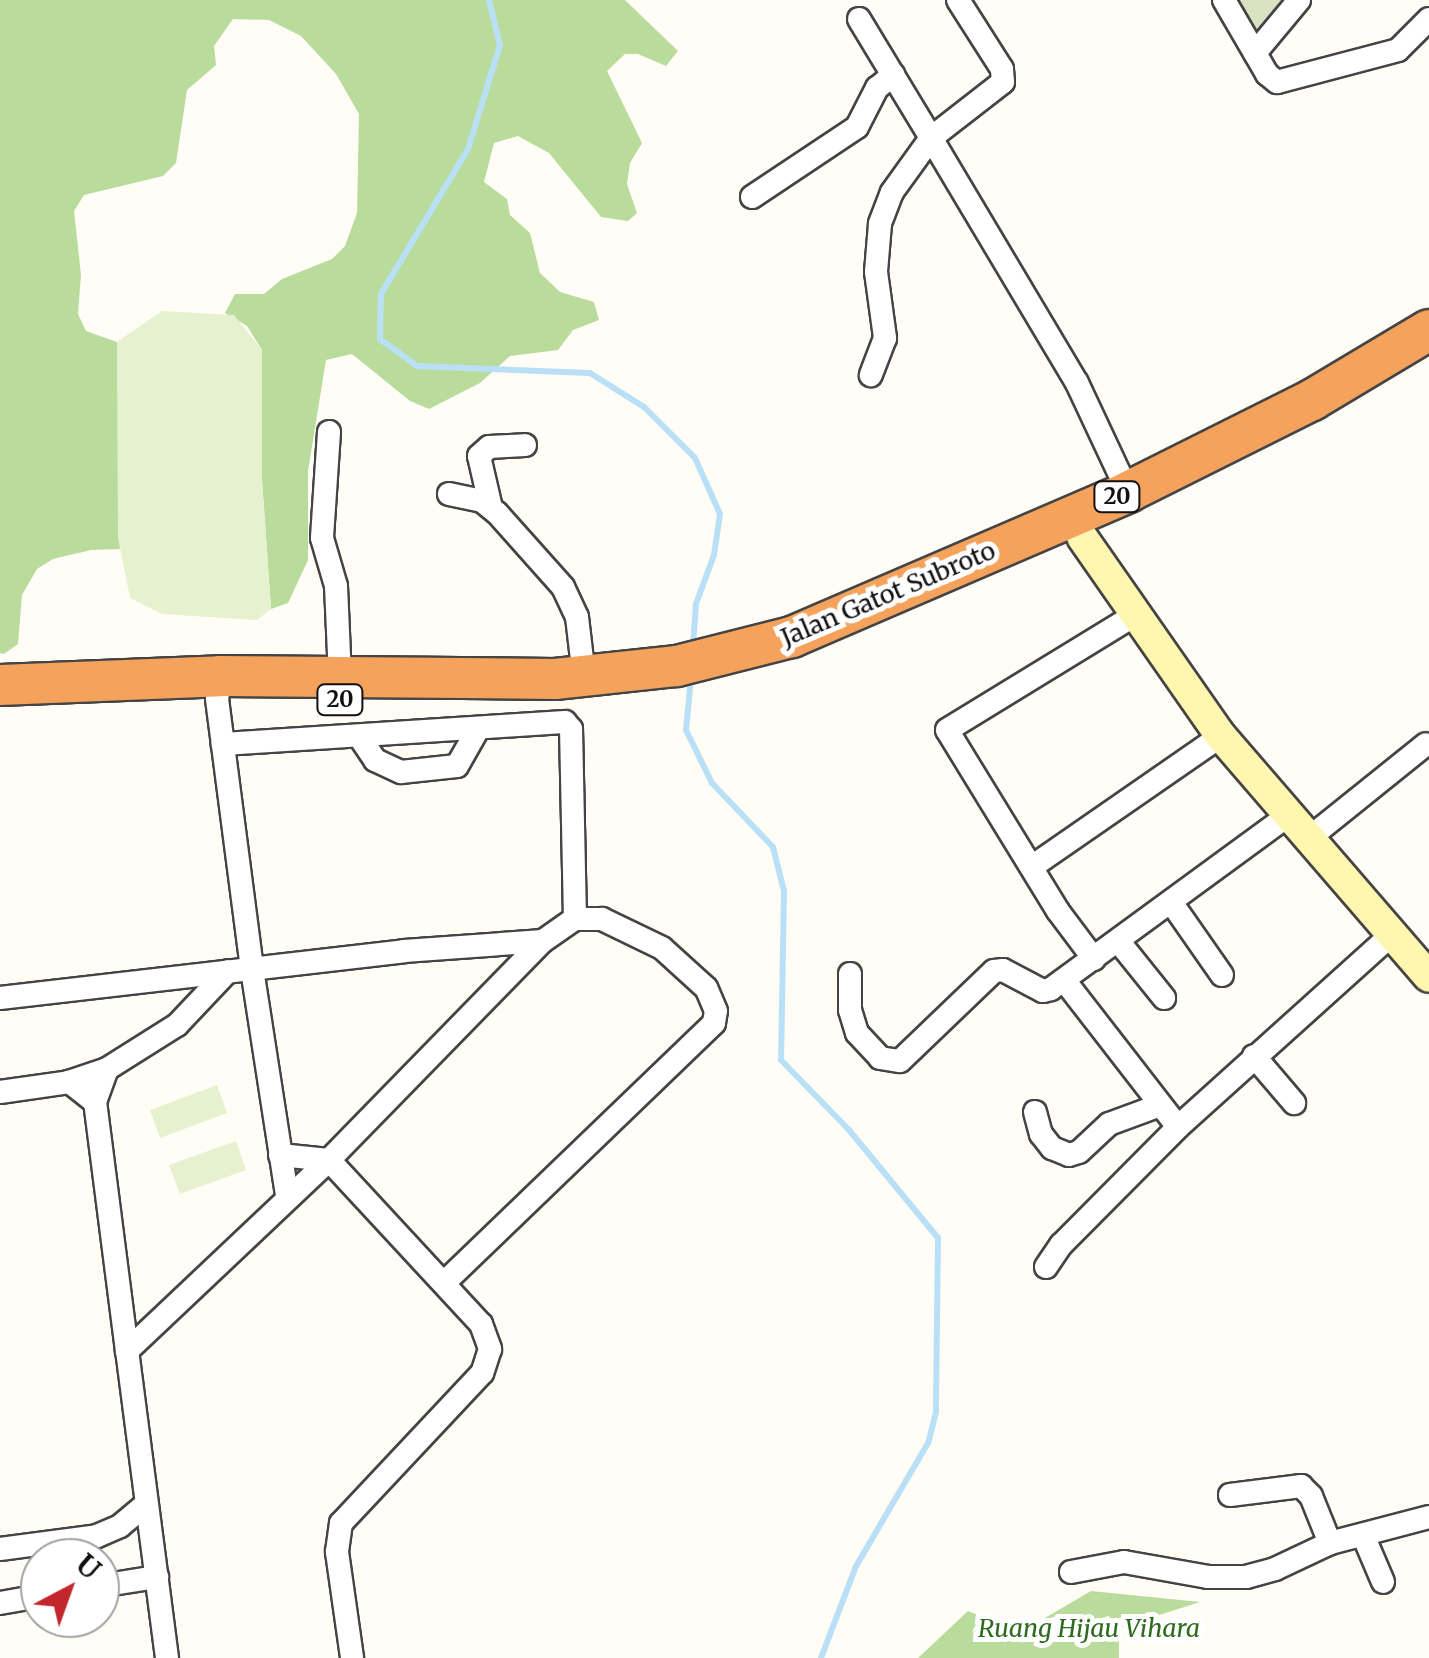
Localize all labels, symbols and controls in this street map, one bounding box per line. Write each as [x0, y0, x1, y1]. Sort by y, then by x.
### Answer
road number: 20 [1092, 480, 1142, 514]
street label: Jalan Gatot Subroto [776, 535, 1000, 653]
road number: 20 [315, 683, 365, 717]
north arrow [20, 1538, 120, 1638]
text: U [69, 1546, 108, 1587]
park label: Ruang Hijau Vihara [978, 1613, 1200, 1643]

